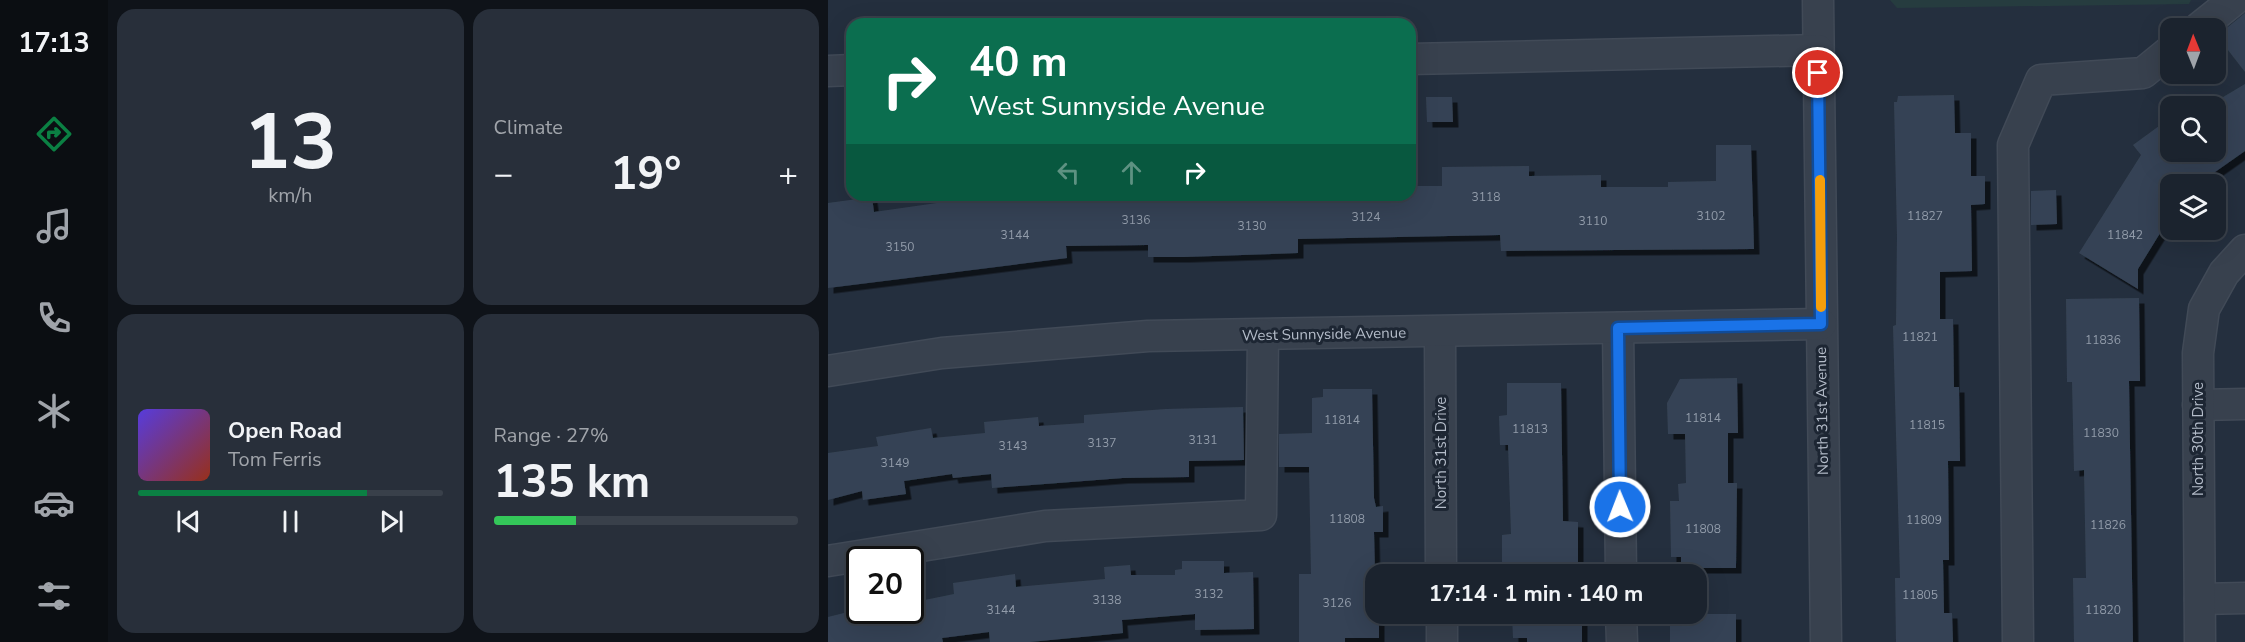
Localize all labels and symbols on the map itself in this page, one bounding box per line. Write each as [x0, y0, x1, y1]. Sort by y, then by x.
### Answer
north arrow [2160, 18, 2226, 84]
pin [1792, 47, 1843, 98]
house number: 3118 [1472, 189, 1500, 205]
house number: 3102 [1697, 208, 1725, 224]
house number: 11827 [1907, 208, 1943, 224]
house number: 3124 [1352, 209, 1380, 225]
house number: 3136 [1122, 212, 1150, 228]
house number: 3110 [1579, 213, 1607, 229]
house number: 3130 [1238, 218, 1266, 234]
house number: 3144 [1001, 227, 1029, 243]
house number: 11842 [2107, 227, 2143, 243]
house number: 3150 [886, 239, 914, 255]
street label: West Sunnyside Avenue [1242, 323, 1406, 345]
house number: 11821 [1902, 329, 1938, 345]
house number: 11836 [2085, 332, 2121, 348]
street label: North 31st Avenue [1811, 347, 1833, 475]
street label: North 30th Drive [2188, 382, 2208, 496]
street label: North 31st Drive [1431, 397, 1451, 509]
house number: 11814 [1685, 410, 1721, 426]
house number: 11814 [1324, 412, 1360, 428]
house number: 11815 [1909, 417, 1945, 433]
house number: 11813 [1512, 421, 1548, 437]
house number: 11830 [2083, 425, 2119, 441]
house number: 3131 [1189, 432, 1217, 448]
house number: 3137 [1088, 435, 1116, 451]
house number: 3143 [999, 438, 1027, 454]
house number: 3149 [881, 455, 909, 471]
position arrow [1588, 475, 1652, 539]
house number: 11808 [1329, 511, 1365, 527]
house number: 11809 [1906, 512, 1942, 528]
house number: 11826 [2090, 517, 2126, 533]
house number: 11808 [1685, 521, 1721, 537]
speed limit sign: 20 [846, 546, 924, 624]
house number: 3132 [1195, 586, 1223, 602]
house number: 11805 [1902, 587, 1938, 603]
house number: 3138 [1093, 592, 1121, 608]
house number: 3126 [1323, 595, 1351, 611]
house number: 3144 [987, 602, 1015, 618]
house number: 11820 [2085, 602, 2121, 618]

